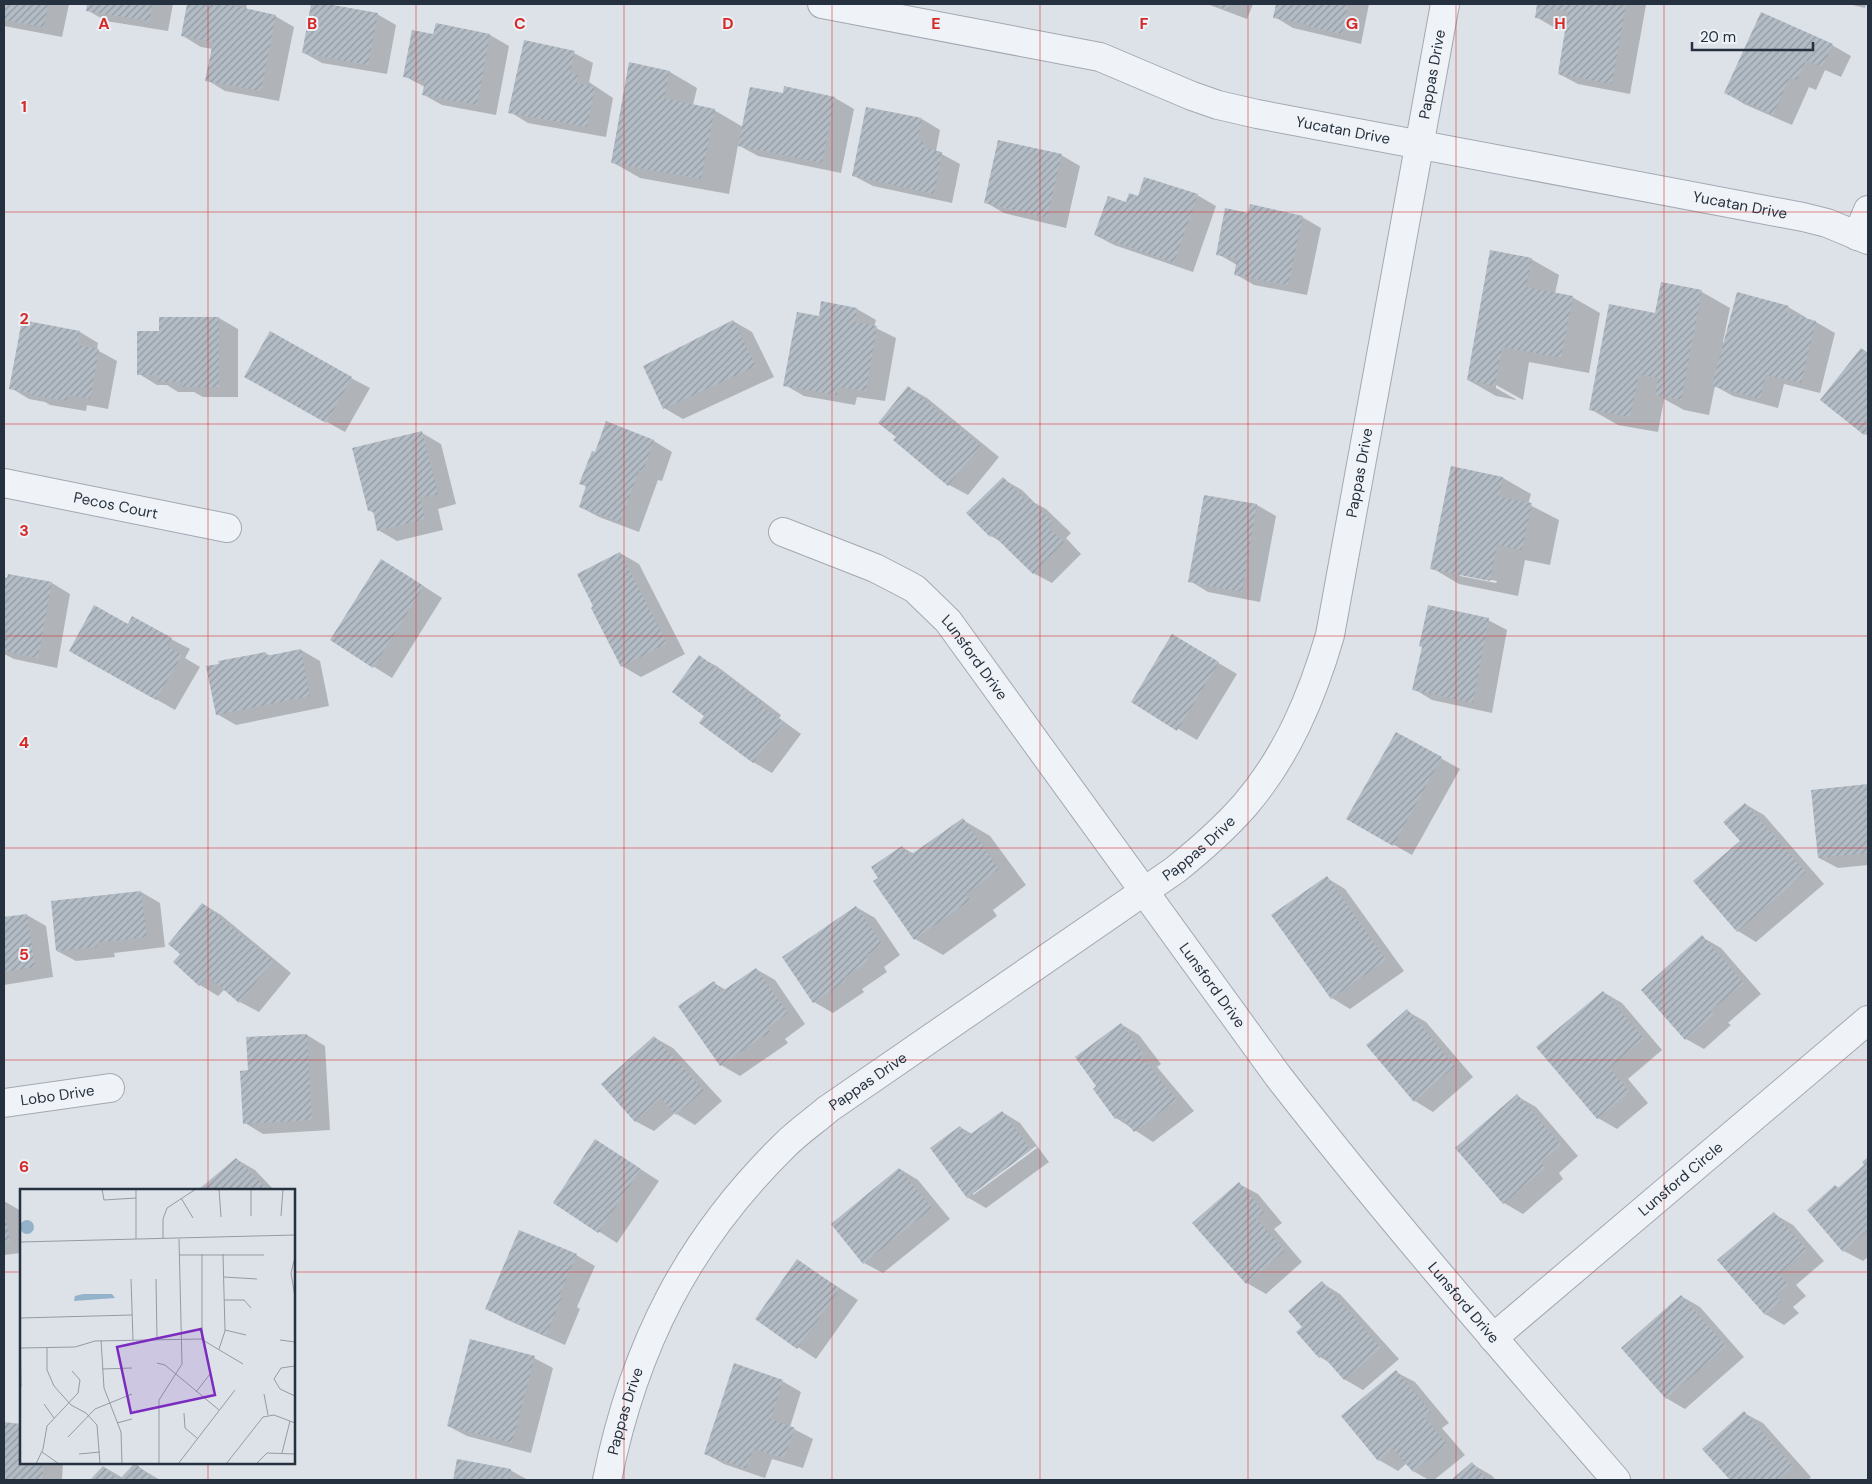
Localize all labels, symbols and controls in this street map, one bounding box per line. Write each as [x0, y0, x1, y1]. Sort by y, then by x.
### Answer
text: A [98, 13, 110, 34]
text: B [307, 13, 317, 34]
text: C [514, 13, 526, 34]
text: D [722, 13, 734, 34]
text: E [931, 13, 941, 34]
text: F [1140, 13, 1149, 34]
text: G [1346, 13, 1358, 34]
text: H [1554, 13, 1566, 34]
scale bar [1692, 20, 1813, 52]
text: 20 m [1700, 27, 1736, 47]
street label: Pappas Drive [1414, 28, 1450, 121]
text: 1 [21, 96, 27, 117]
street label: Yucatan Drive [1294, 112, 1392, 149]
street label: Yucatan Drive [1691, 186, 1789, 224]
text: 2 [19, 308, 29, 329]
street label: Pappas Drive [1342, 426, 1378, 519]
street label: Pecos Court [72, 487, 160, 524]
text: 3 [19, 520, 29, 541]
street label: Lunsford Drive [937, 610, 1012, 704]
text: 4 [19, 732, 29, 753]
street label: Pappas Drive [1158, 811, 1240, 886]
street label: Lunsford Drive [1175, 939, 1250, 1032]
text: 5 [19, 944, 29, 965]
street label: Pappas Drive [825, 1048, 911, 1115]
street label: Lobo Drive [19, 1080, 96, 1111]
street label: Lunsford Circle [1634, 1137, 1727, 1221]
text: 6 [19, 1156, 29, 1177]
inset map [20, 1189, 295, 1464]
street label: Lunsford Drive [1423, 1258, 1504, 1348]
street label: Pappas Drive [603, 1365, 648, 1457]

